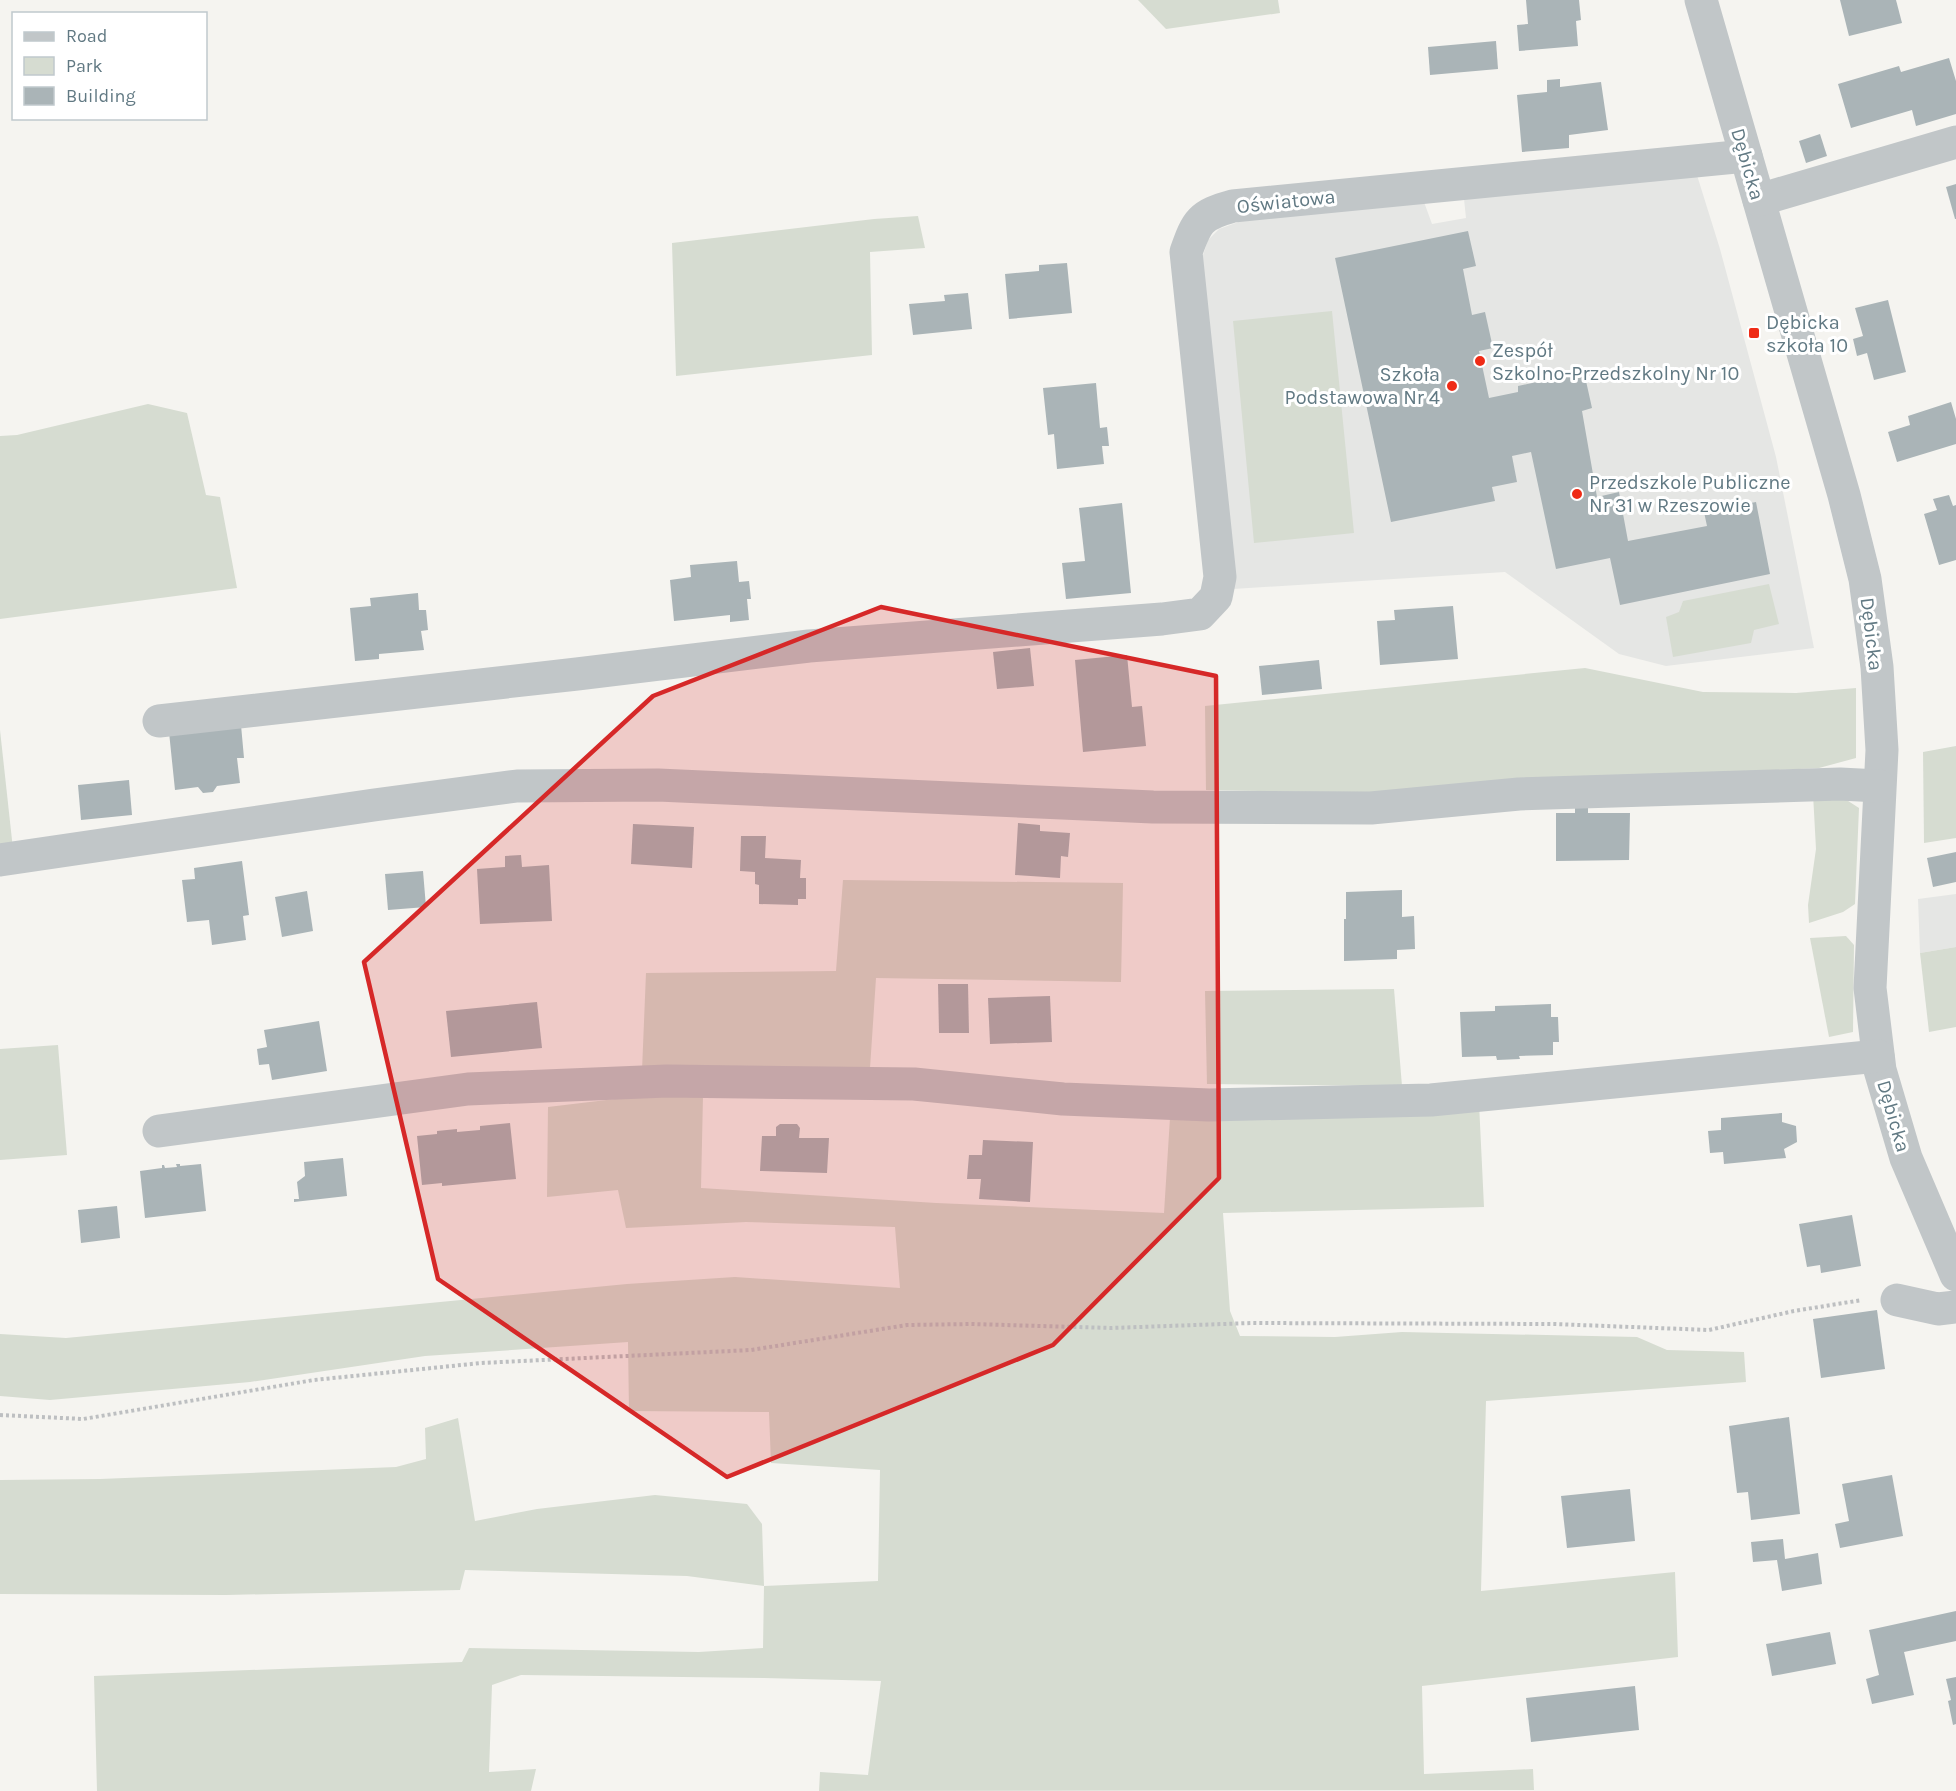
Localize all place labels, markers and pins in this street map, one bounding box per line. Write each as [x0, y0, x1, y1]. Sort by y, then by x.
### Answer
place label: Dębicka szkoła 10 [1766, 311, 1848, 357]
marker: Dębicka szkoła 10 [1747, 326, 1761, 340]
place label: Zespół Szkolno-Przedszkolny Nr 10 [1492, 339, 1739, 385]
marker: Zespół Szkolno-Przedszkolny Nr 10 [1473, 354, 1487, 368]
place label: Szkoła Podstawowa Nr 4 [1285, 363, 1440, 409]
marker: Szkoła Podstawowa Nr 4 [1445, 379, 1459, 393]
place label: Przedszkole Publiczne Nr 31 w Rzeszowie [1589, 471, 1790, 517]
marker: Przedszkole Publiczne Nr 31 w Rzeszowie [1570, 487, 1584, 501]

